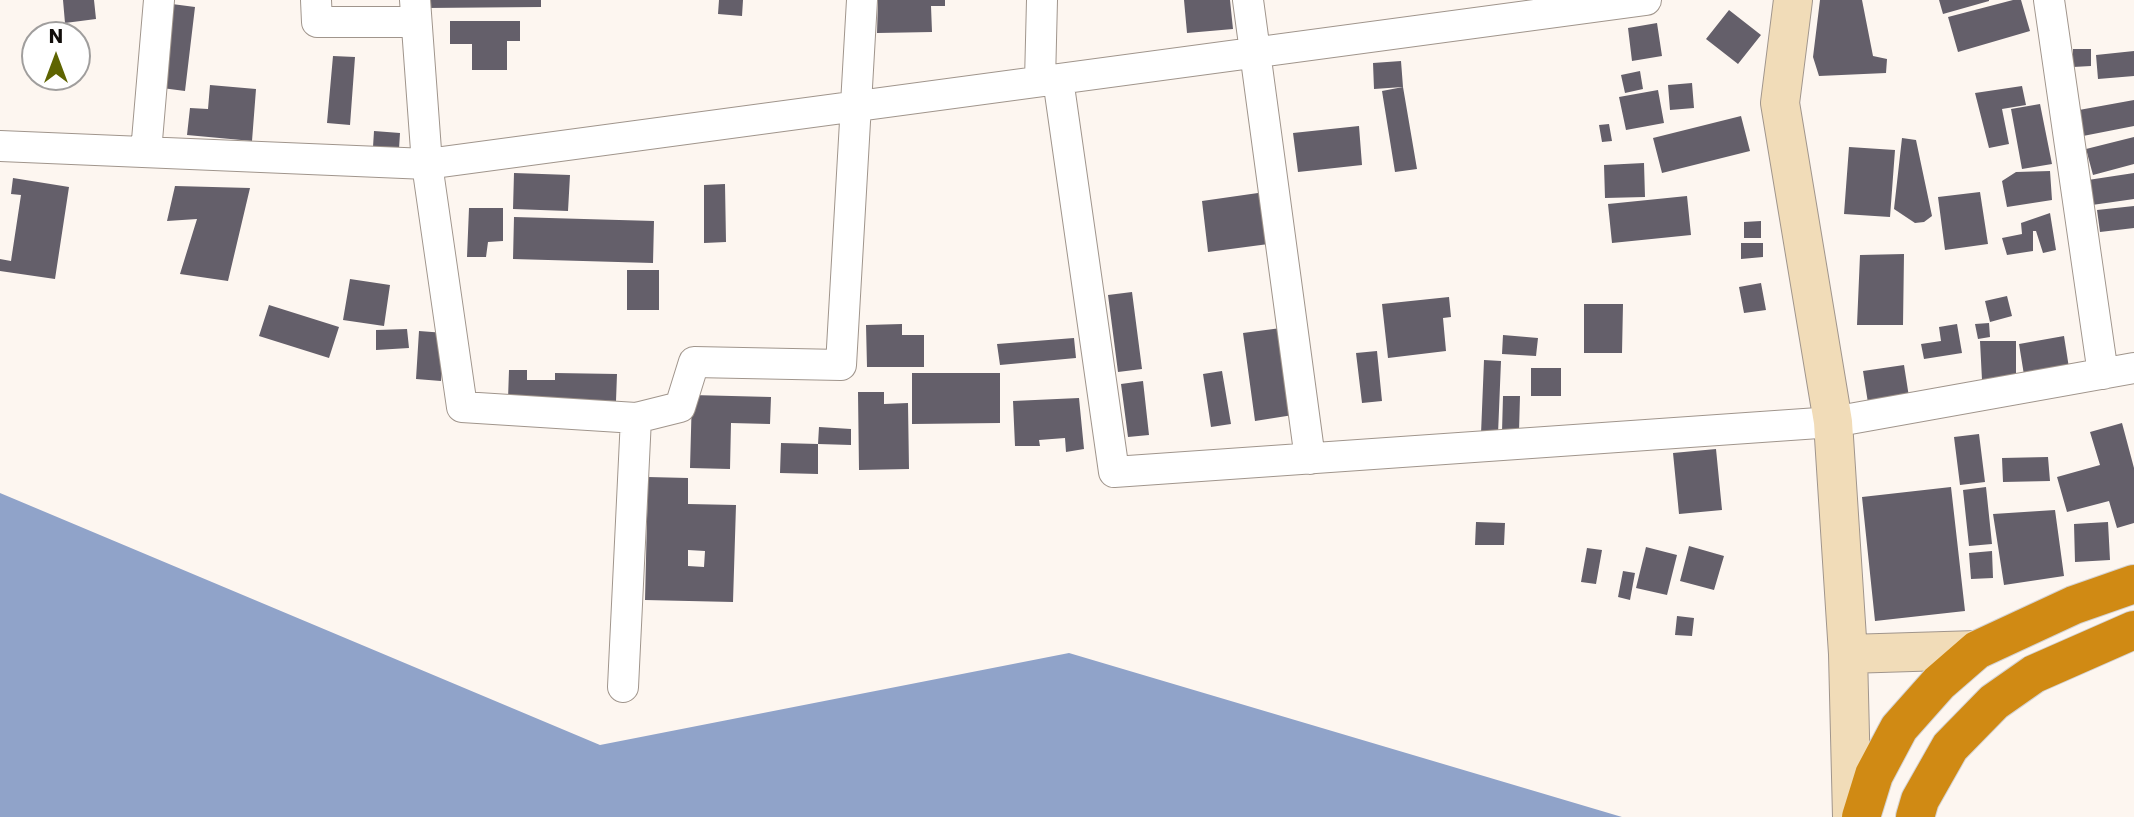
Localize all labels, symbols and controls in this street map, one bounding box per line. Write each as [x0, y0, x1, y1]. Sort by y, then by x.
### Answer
north arrow [21, 21, 91, 91]
text: N [49, 23, 63, 50]

